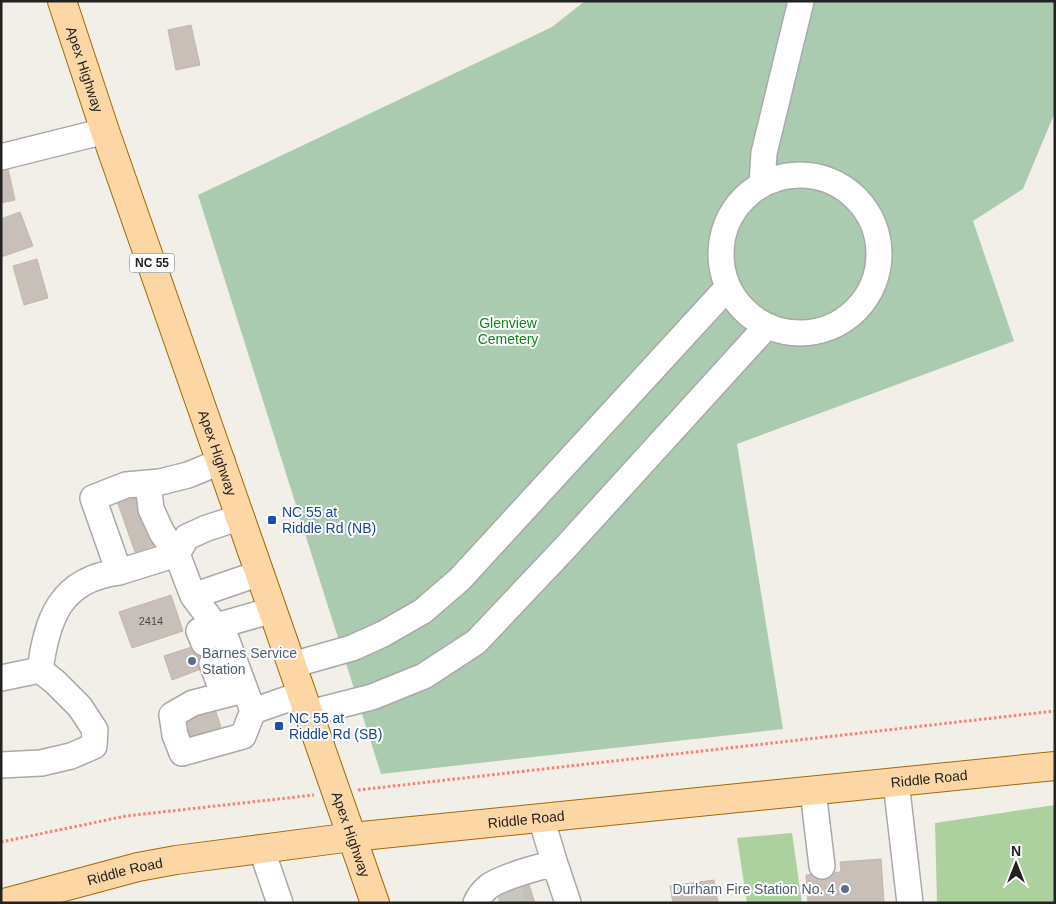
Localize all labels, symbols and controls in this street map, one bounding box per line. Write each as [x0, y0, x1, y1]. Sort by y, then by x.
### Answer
street label: Apex Highway [63, 24, 106, 114]
road number: NC 55 [130, 254, 174, 272]
park label: Glenview Cemetery [478, 315, 538, 347]
street label: Apex Highway [195, 408, 240, 498]
place label: NC 55 at Riddle Rd (NB) [282, 504, 376, 536]
marker: NC 55 at Riddle Rd (NB) [266, 514, 278, 526]
house number: 2414 [139, 615, 163, 627]
place label: Barnes Service Station [202, 645, 297, 677]
marker: Barnes Service Station [186, 655, 198, 667]
place label: NC 55 at Riddle Rd (SB) [289, 710, 382, 742]
marker: NC 55 at Riddle Rd (SB) [273, 720, 285, 732]
street label: Riddle Road [890, 767, 968, 791]
street label: Apex Highway [329, 789, 373, 879]
street label: Riddle Road [487, 808, 565, 831]
north arrow [991, 839, 1041, 889]
text: N [1011, 843, 1021, 859]
street label: Riddle Road [85, 855, 164, 888]
place label: Durham Fire Station No. 4 [672, 881, 835, 897]
marker: Durham Fire Station No. 4 [839, 883, 851, 895]

